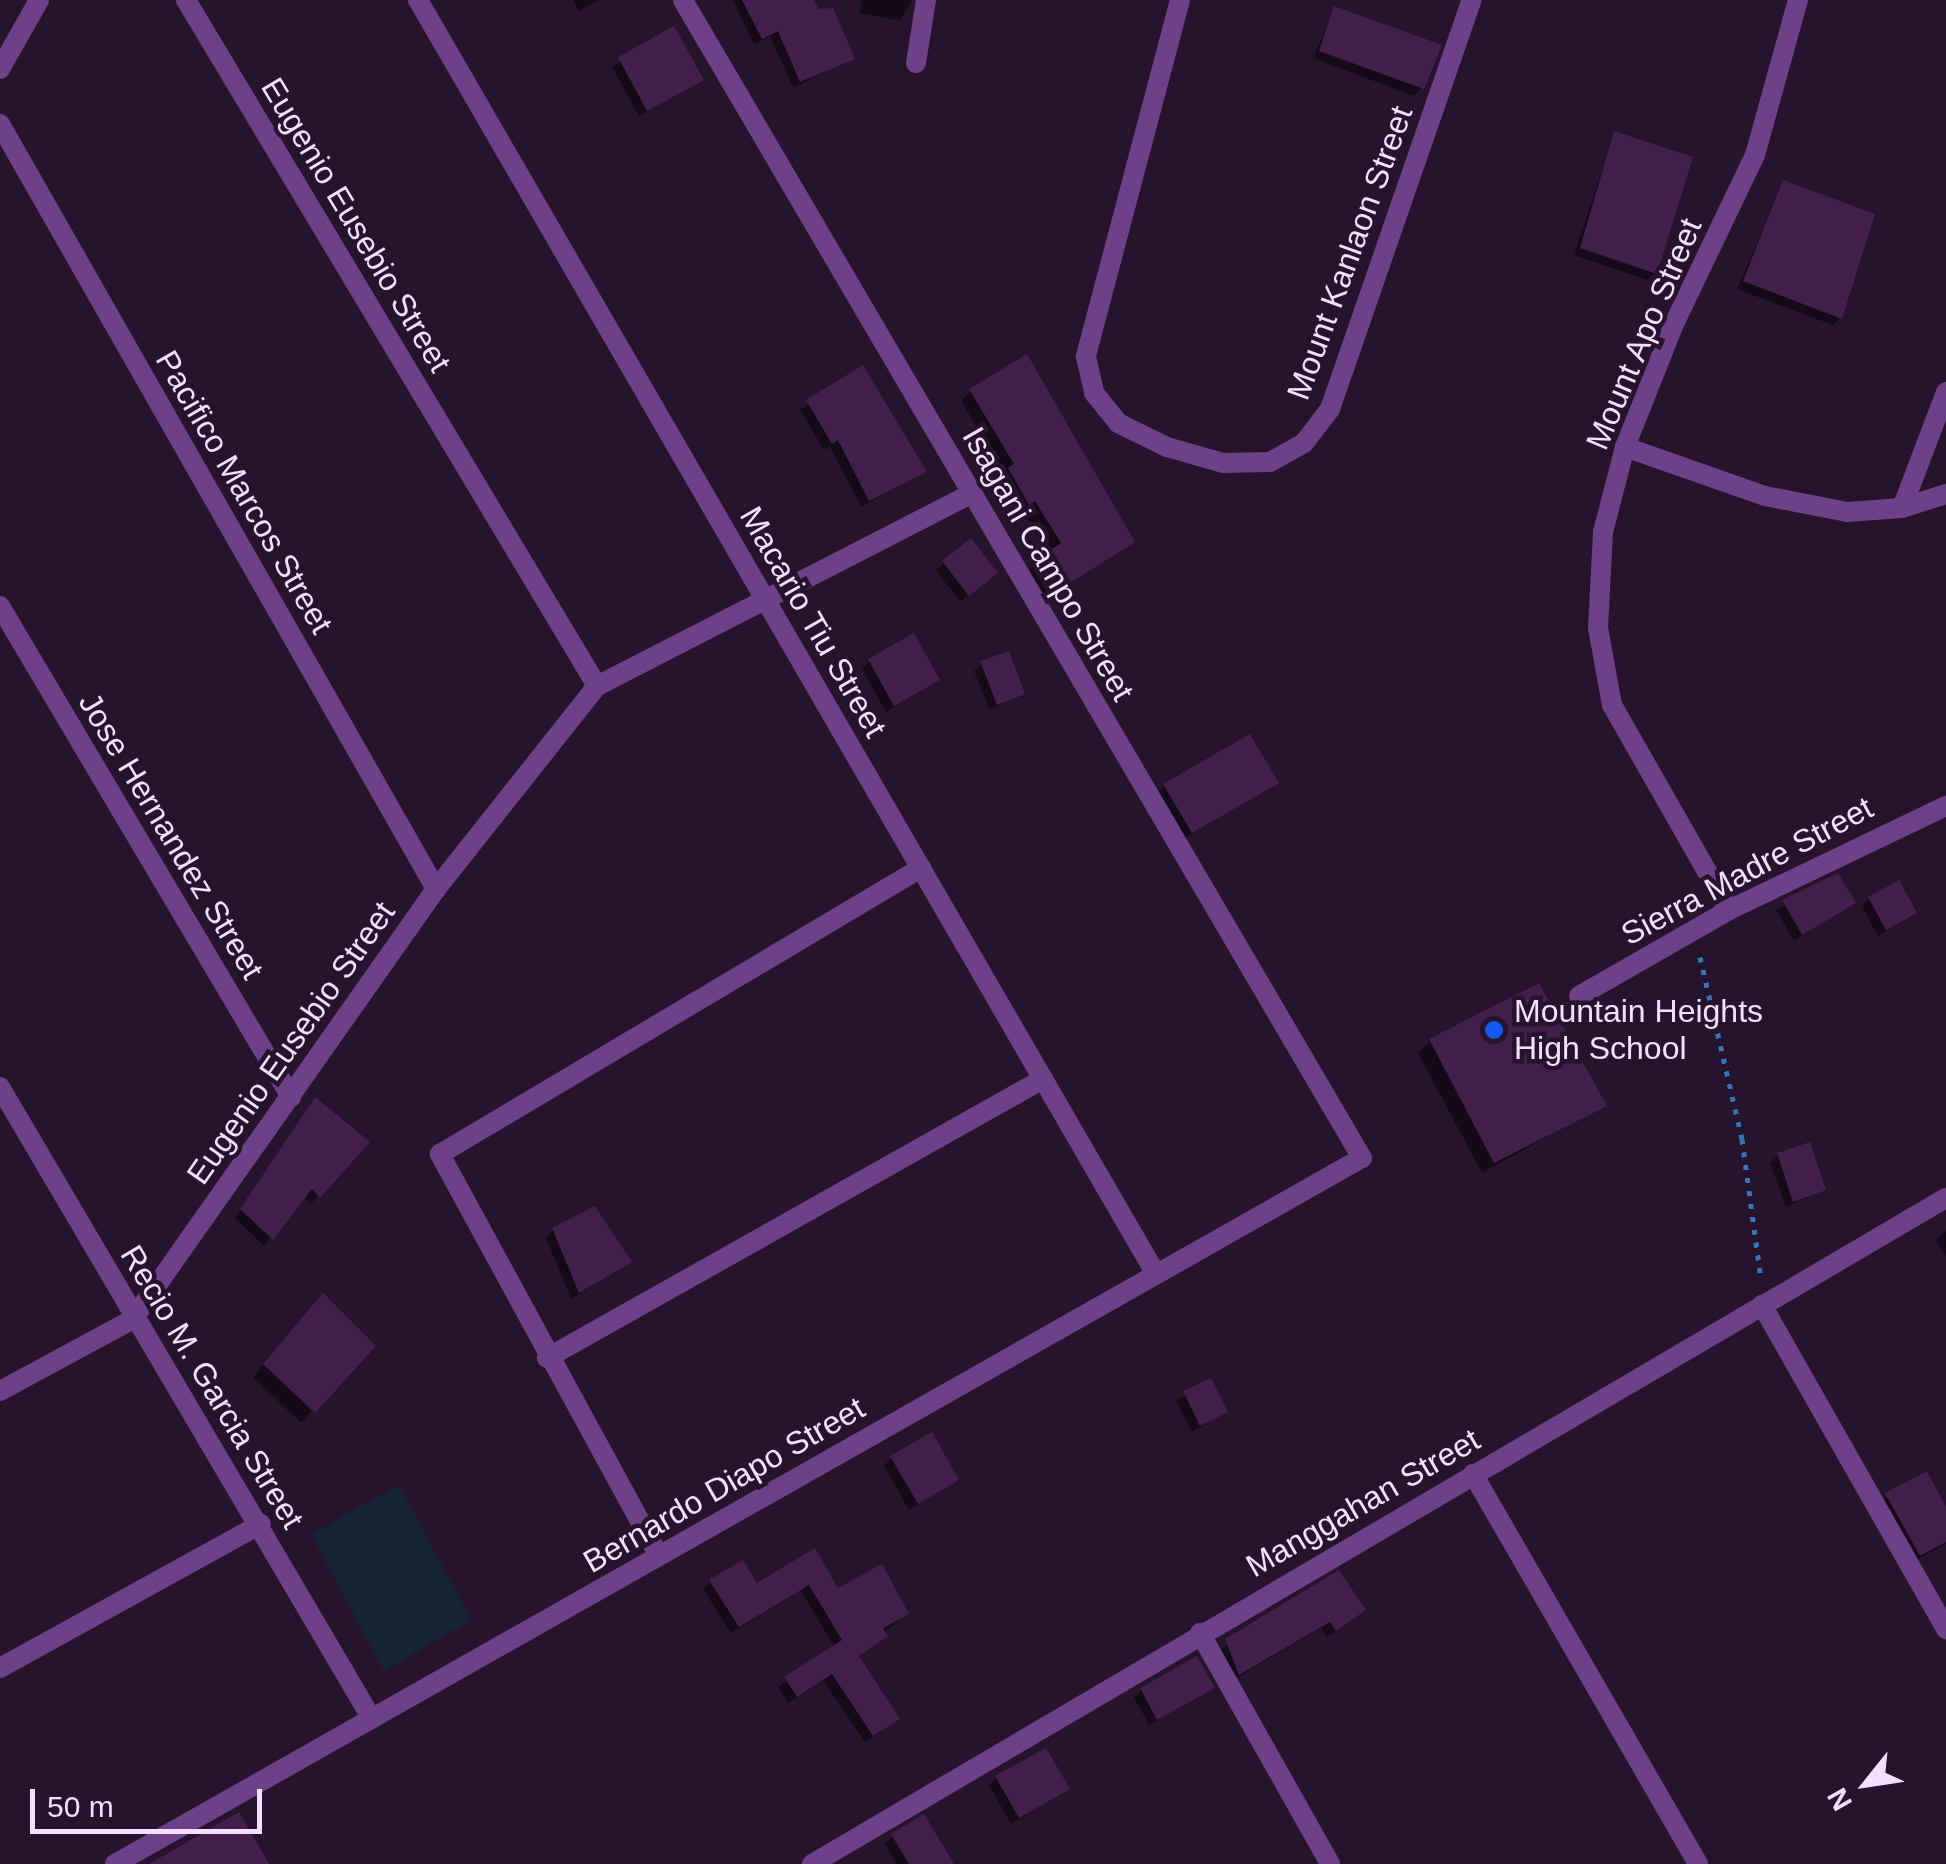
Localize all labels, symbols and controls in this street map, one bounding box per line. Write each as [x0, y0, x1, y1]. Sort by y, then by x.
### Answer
street label: Eugenio Eusebio Street [253, 71, 459, 379]
street label: Mount Kanlaon Street [1279, 101, 1421, 405]
street label: Mount Apo Street [1578, 212, 1710, 456]
street label: Pacifico Marcos Street [147, 344, 341, 640]
street label: Isagani Campo Street [954, 420, 1142, 708]
street label: Macario Tiu Street [731, 500, 895, 744]
street label: Jose Hernandez Street [70, 686, 272, 986]
street label: Sierra Madre Street [1615, 789, 1879, 953]
street label: Eugenio Eusebio Street [179, 894, 403, 1192]
place label: Mountain Heights High School [1514, 993, 1763, 1068]
marker: Mountain Heights High School [1483, 1019, 1505, 1041]
street label: Recio M. Garcia Street [112, 1238, 312, 1536]
street label: Bernardo Diapo Street [577, 1389, 871, 1581]
street label: Manggahan Street [1239, 1421, 1487, 1585]
north arrow [1816, 1734, 1916, 1834]
scale bar [35, 1769, 268, 1831]
text: N [1821, 1783, 1858, 1816]
text: 50 m [47, 1790, 114, 1823]

